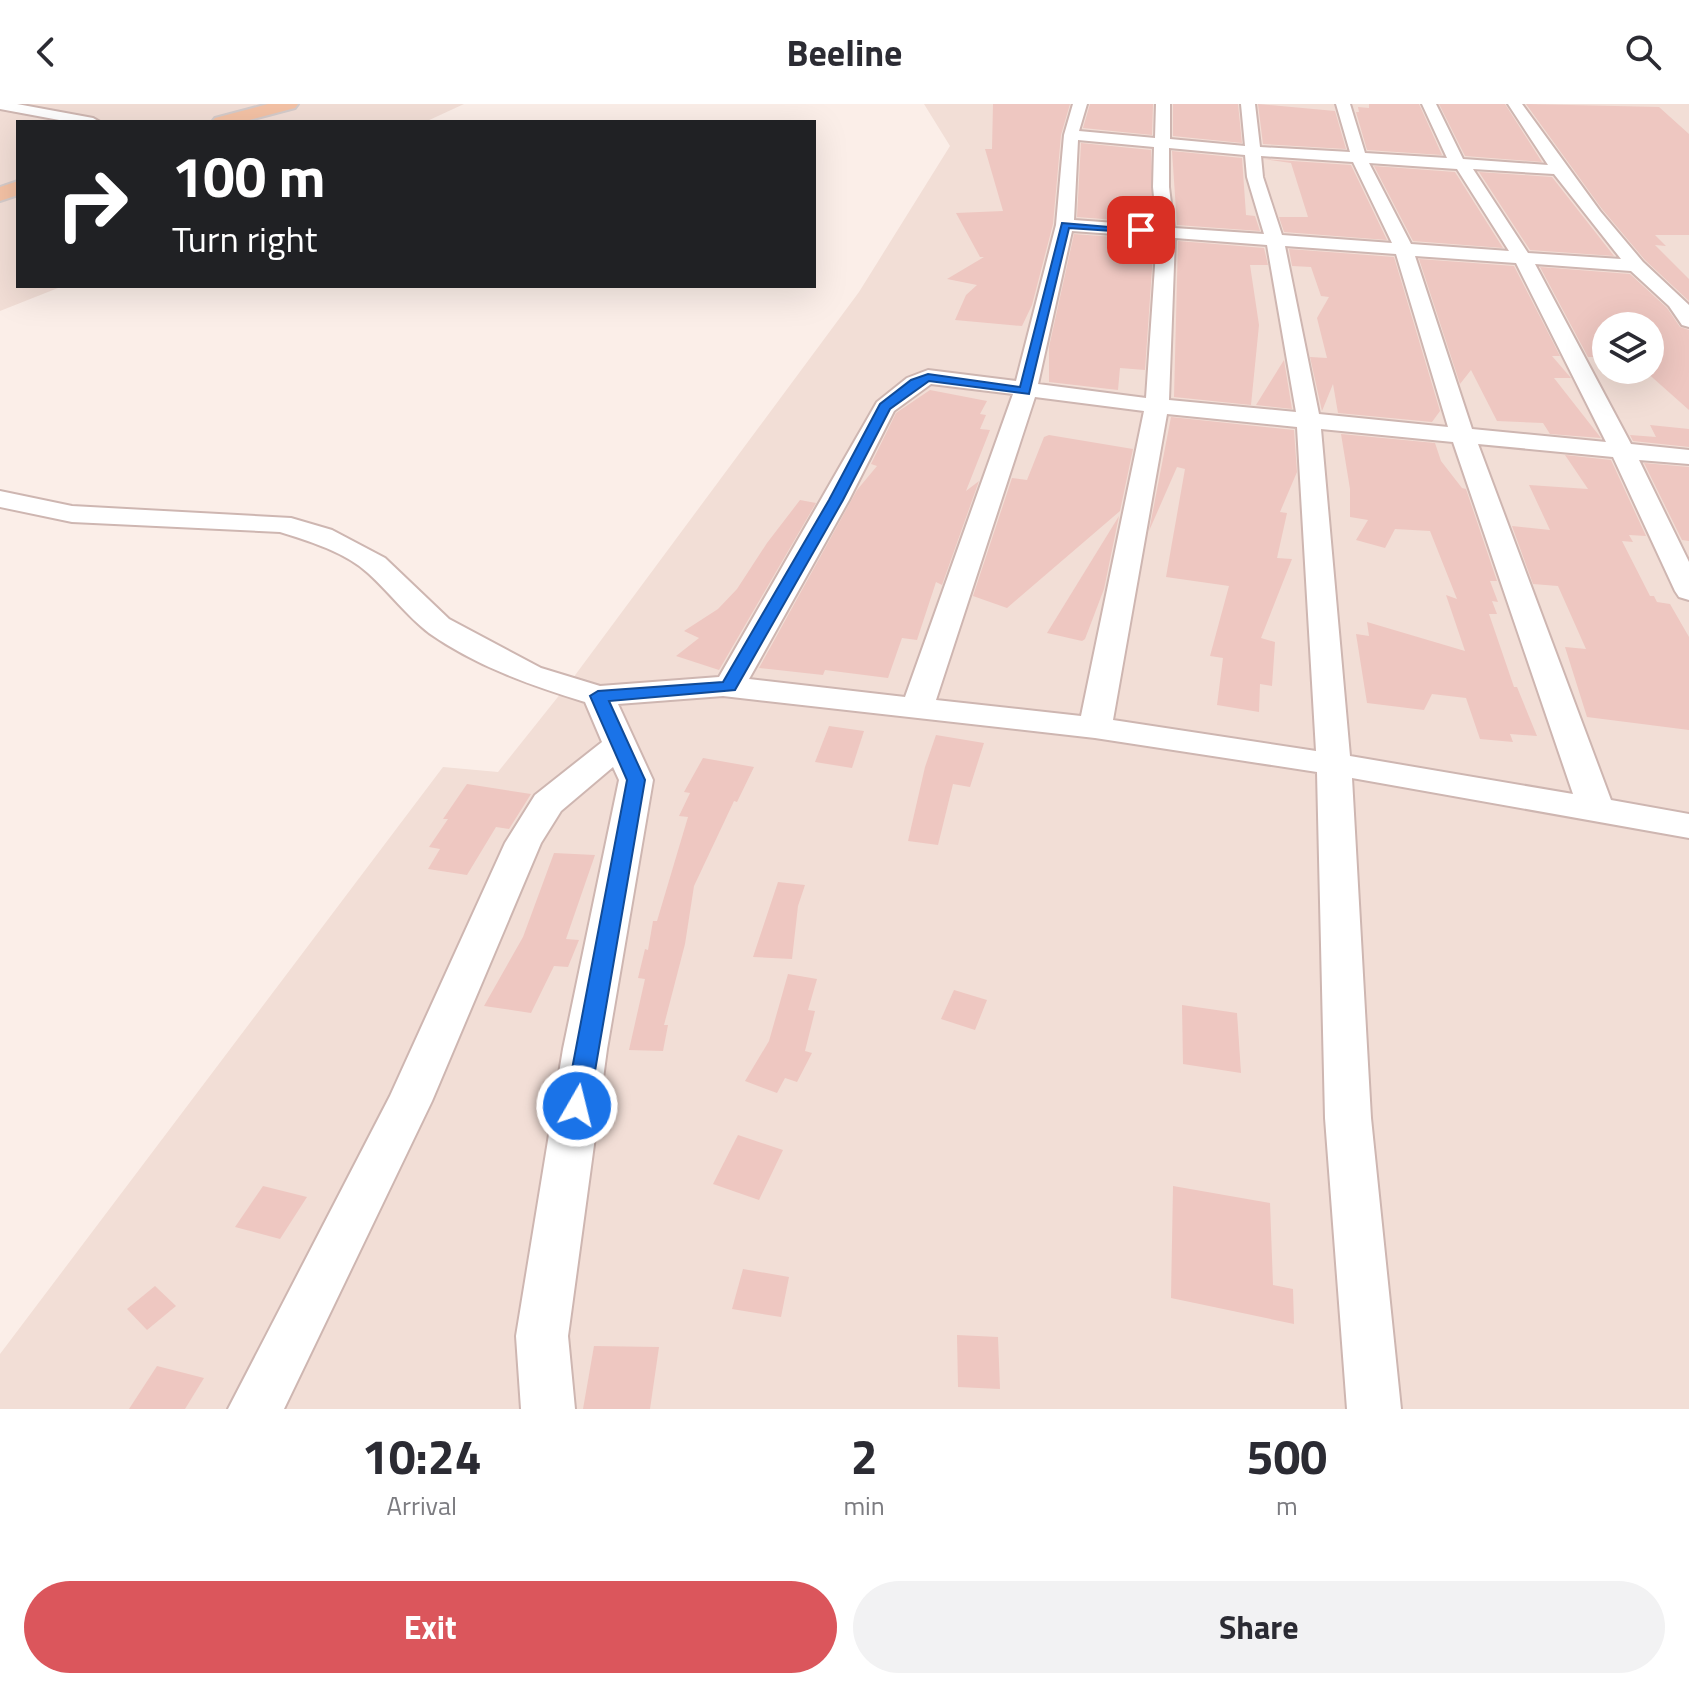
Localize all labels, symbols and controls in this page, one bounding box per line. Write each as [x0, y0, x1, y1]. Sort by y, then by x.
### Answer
text: Beeline [787, 25, 902, 80]
icon: back [24, 30, 68, 74]
icon: search [1621, 30, 1665, 74]
text: 100 m [172, 134, 325, 219]
icon: right [40, 152, 144, 256]
pin [1107, 196, 1175, 264]
icon: arrive [1119, 208, 1163, 252]
text: Turn right [172, 211, 317, 266]
map controls [1592, 312, 1664, 384]
button: layers [1592, 312, 1664, 384]
position arrow [535, 1064, 619, 1148]
text: 10:24 [362, 1420, 482, 1493]
text: 2 [851, 1420, 878, 1493]
text: 500 [1247, 1420, 1327, 1493]
text: Arrival [386, 1486, 457, 1525]
text: min [843, 1486, 885, 1525]
text: m [1276, 1486, 1298, 1525]
button: Exit [24, 1581, 837, 1673]
button: Share [853, 1581, 1665, 1673]

